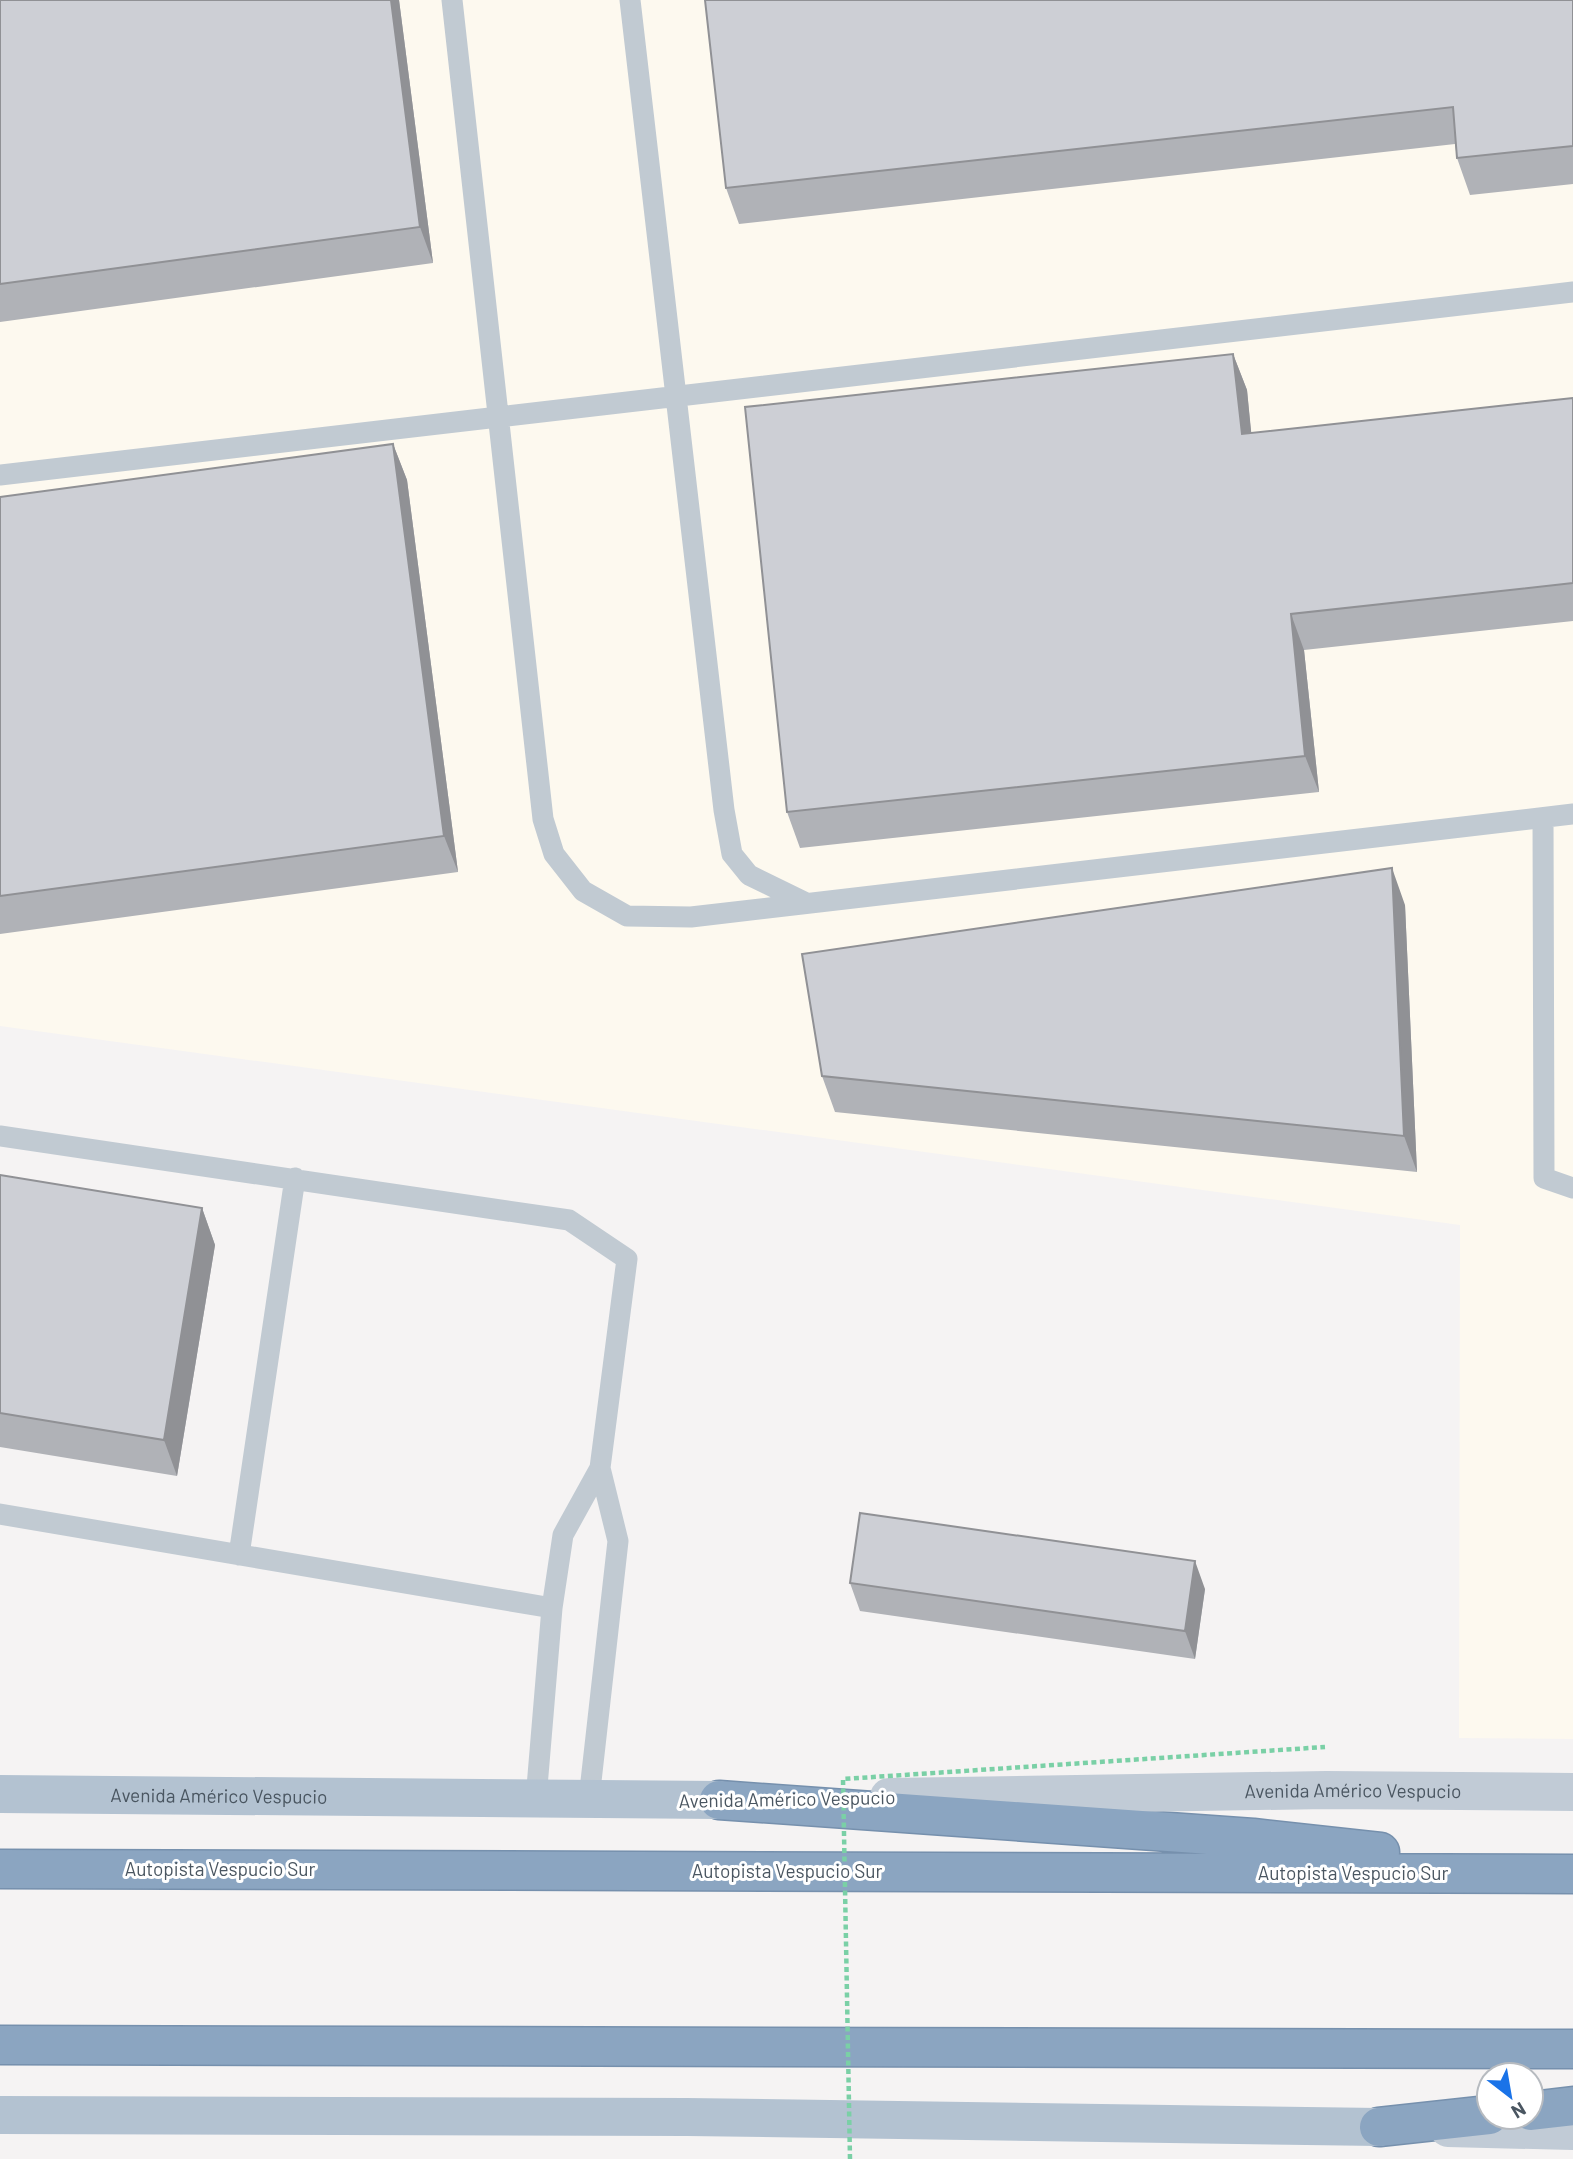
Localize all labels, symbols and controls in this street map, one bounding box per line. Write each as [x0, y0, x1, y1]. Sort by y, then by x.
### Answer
street label: Avenida Américo Vespucio [1244, 1778, 1462, 1802]
street label: Avenida Américo Vespucio [110, 1783, 328, 1808]
street label: Avenida Américo Vespucio [678, 1785, 896, 1812]
street label: Autopista Vespucio Sur [125, 1857, 315, 1880]
street label: Autopista Vespucio Sur [692, 1859, 882, 1882]
street label: Autopista Vespucio Sur [1258, 1861, 1448, 1884]
north arrow [1475, 2061, 1545, 2131]
text: N [1508, 2098, 1530, 2124]

